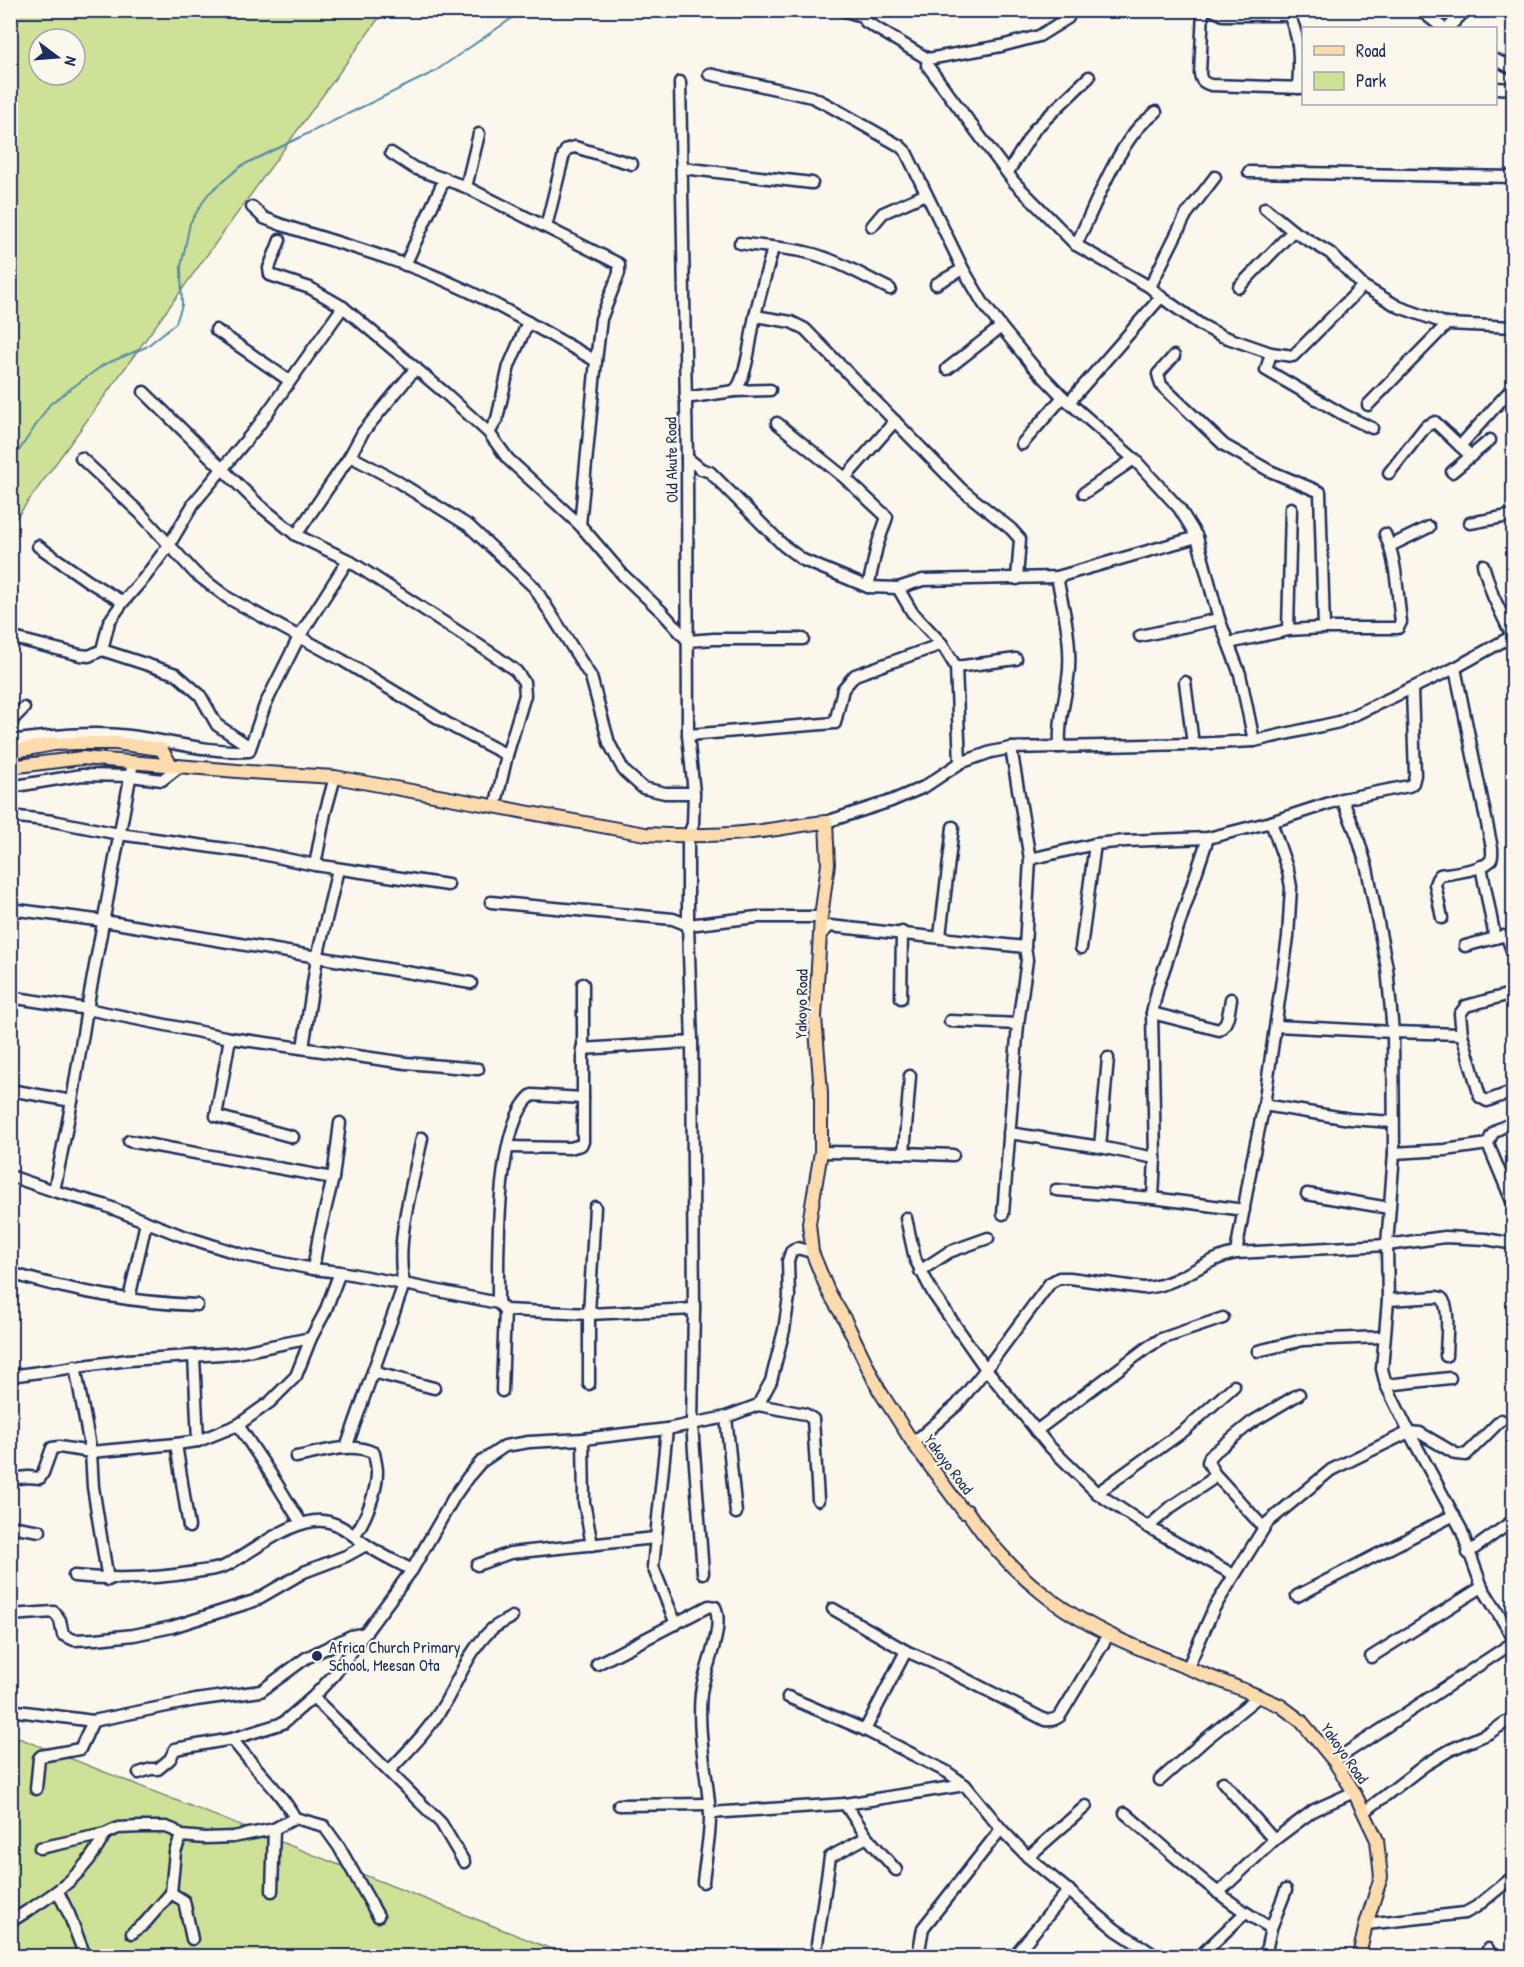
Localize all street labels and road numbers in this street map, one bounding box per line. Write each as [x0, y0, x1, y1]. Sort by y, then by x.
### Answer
street label: Old Akute Road [659, 417, 683, 503]
street label: Yakoyo Road [789, 969, 813, 1039]
street label: Yakoyo Road [919, 1430, 979, 1498]
street label: Yakoyo Road [1316, 1718, 1374, 1788]

